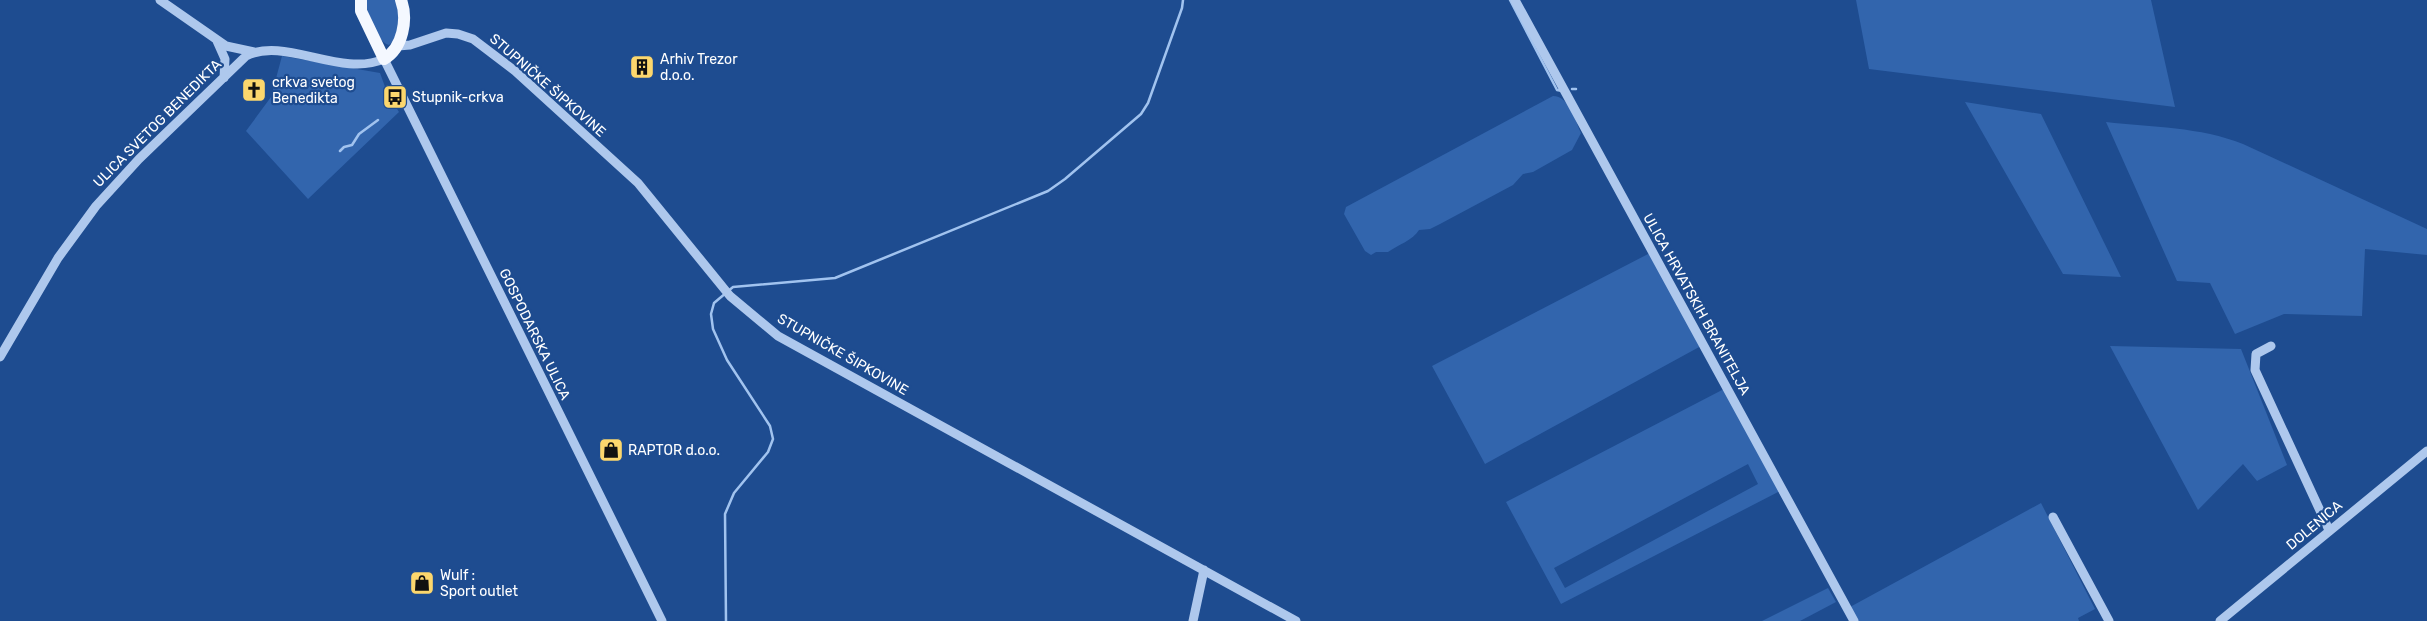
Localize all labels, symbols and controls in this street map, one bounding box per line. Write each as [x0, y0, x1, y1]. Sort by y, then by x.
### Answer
street label: STUPNIČKE ŠIPKOVINE [486, 29, 610, 141]
place label: Arhiv Trezor d.o.o. [660, 51, 738, 84]
building icon: Arhiv Trezor d.o.o. [629, 54, 655, 80]
street label: ULICA SVETOG BENEDIKTA [90, 55, 225, 191]
place label: crkva svetog Benedikta [272, 74, 355, 107]
church icon: crkva svetog Benedikta [241, 77, 267, 103]
bus stop icon: Stupnik-crkva [382, 84, 408, 110]
place label: Stupnik-crkva [412, 89, 504, 106]
street label: ULICA HRVATSKIH BRANITELJA [1639, 210, 1754, 399]
street label: GOSPODARSKA ULICA [495, 266, 574, 403]
street label: STUPNIČKE ŠIPKOVINE [774, 309, 912, 399]
shop icon: RAPTOR d.o.o. [598, 437, 624, 463]
place label: RAPTOR d.o.o. [628, 442, 720, 459]
street label: DOLENICA [2283, 497, 2346, 554]
place label: Wulf : Sport outlet [440, 567, 518, 600]
shop icon: Wulf : Sport outlet [409, 570, 435, 596]

